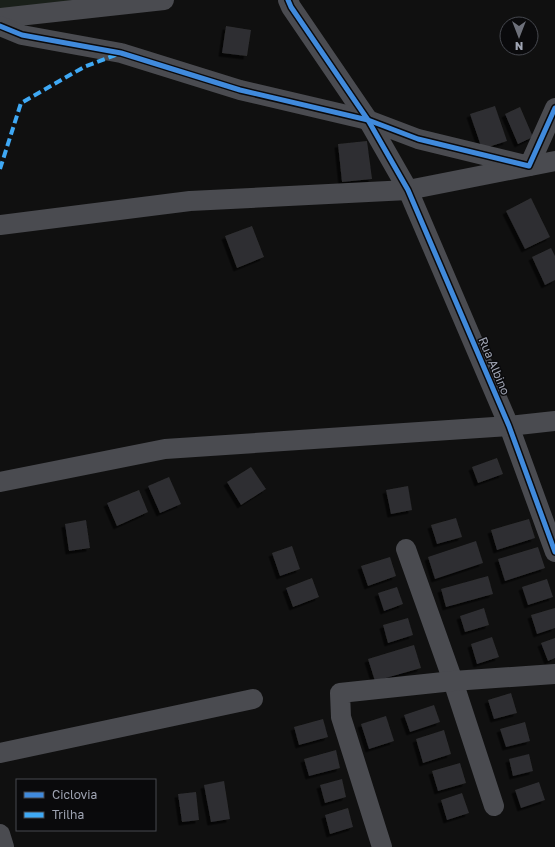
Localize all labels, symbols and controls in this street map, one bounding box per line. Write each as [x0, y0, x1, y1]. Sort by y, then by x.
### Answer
north arrow [499, 16, 539, 56]
text: N [515, 40, 523, 53]
street label: Rua Albino [475, 334, 513, 397]
legend [16, 779, 156, 831]
text: Ciclovia [52, 787, 97, 802]
text: Trilha [52, 807, 84, 822]

